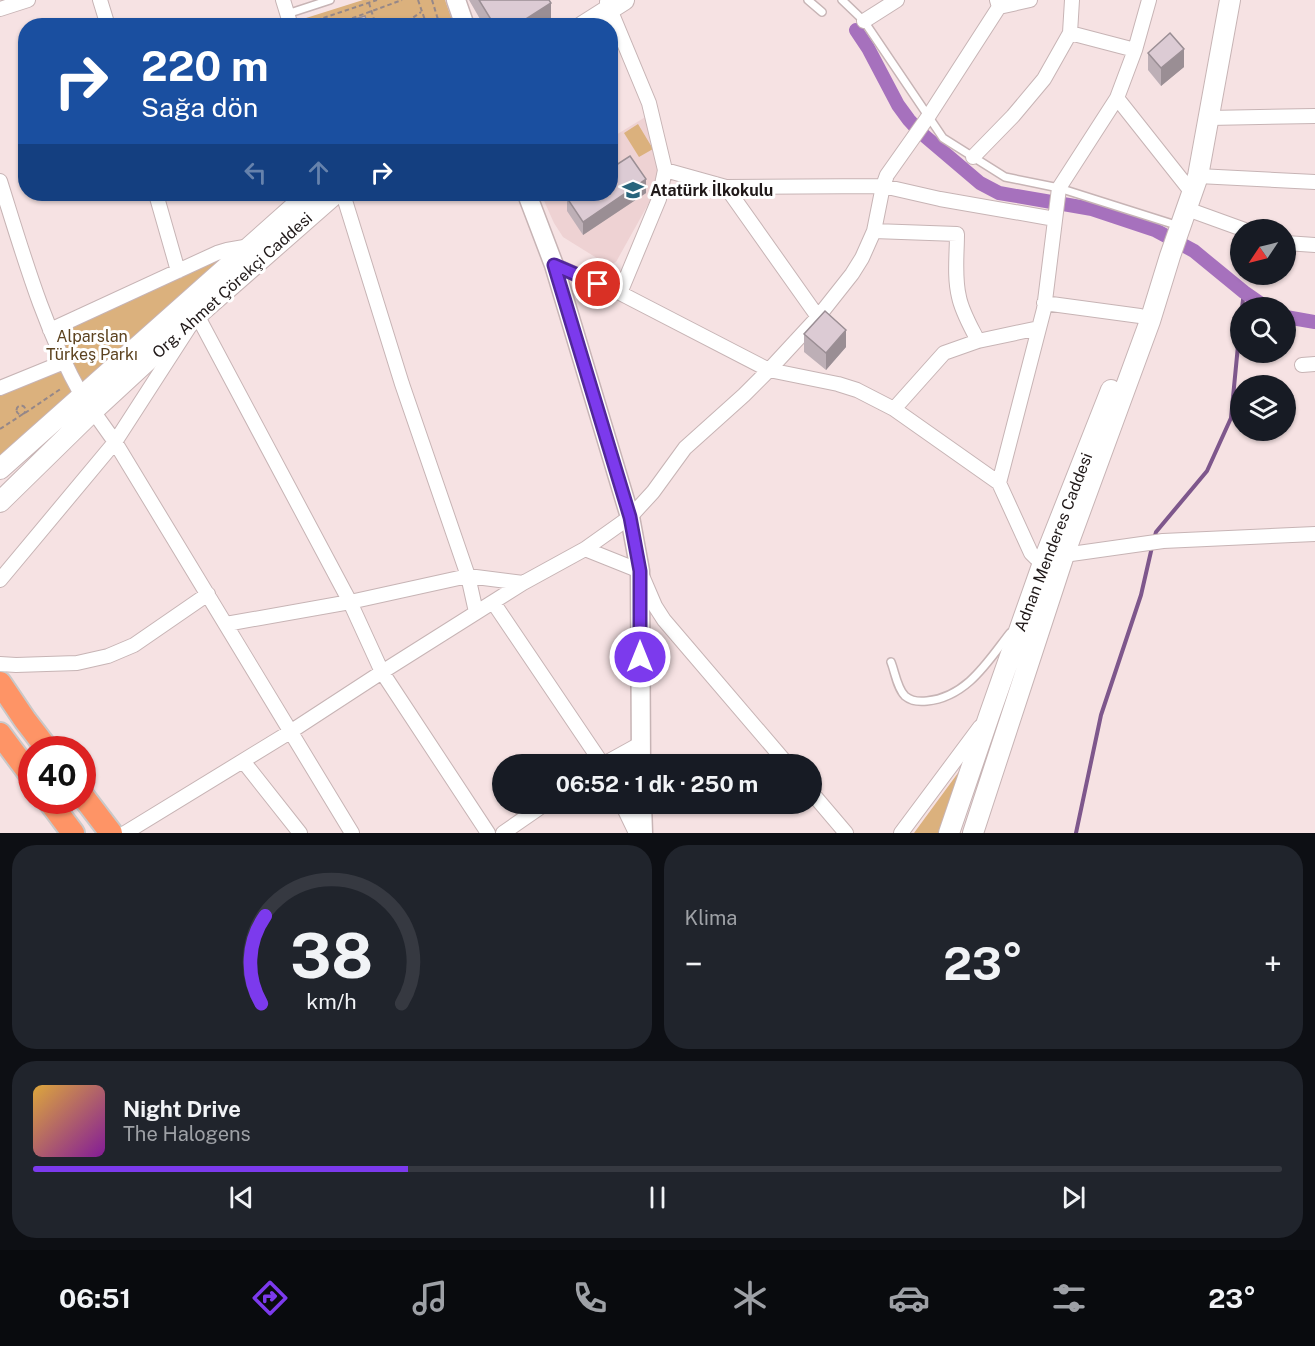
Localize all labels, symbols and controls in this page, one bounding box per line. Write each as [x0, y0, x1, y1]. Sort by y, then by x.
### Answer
text: 220 m [141, 41, 269, 90]
icon: right [42, 42, 120, 120]
text: Sağa dön [141, 91, 258, 123]
icon: left [239, 156, 272, 189]
icon: ahead [302, 156, 335, 189]
icon: right [365, 156, 398, 189]
school or university icon: Atatürk İlkokulu [621, 178, 645, 202]
place label: Atatürk İlkokulu [650, 180, 773, 200]
street label: Org. Ahmet Çörekçi Caddesi [149, 209, 316, 362]
north arrow [1230, 219, 1296, 285]
map controls [1230, 219, 1296, 441]
pin [572, 258, 623, 309]
icon: arrive [581, 267, 614, 300]
button: search [1230, 297, 1296, 363]
park label: Alparslan Türkeş Parkı [46, 327, 138, 364]
button: layers [1230, 375, 1296, 441]
street label: Adnan Menderes Caddesi [1011, 450, 1096, 634]
position arrow [608, 625, 672, 689]
speed limit sign: 40 [18, 736, 96, 814]
text: 06:52 · 1 dk · 250 m [556, 771, 758, 797]
text: Klima [685, 906, 737, 930]
text: 38 [290, 919, 373, 992]
text: 23° [943, 937, 1023, 990]
text: − [685, 945, 703, 983]
text: + [1264, 945, 1282, 983]
text: km/h [307, 989, 357, 1014]
text: Night Drive [123, 1096, 241, 1122]
text: The Halogens [123, 1122, 251, 1146]
icon: previous [225, 1181, 258, 1214]
icon: pause [641, 1181, 674, 1214]
icon: next [1057, 1181, 1090, 1214]
icon: directions [249, 1277, 291, 1319]
icon: music [409, 1277, 451, 1319]
icon: phone [569, 1277, 611, 1319]
icon: climate [729, 1277, 771, 1319]
icon: car [888, 1277, 930, 1319]
icon: filters [1048, 1277, 1090, 1319]
text: 06:51 [59, 1282, 131, 1314]
text: 23° [1208, 1282, 1256, 1314]

